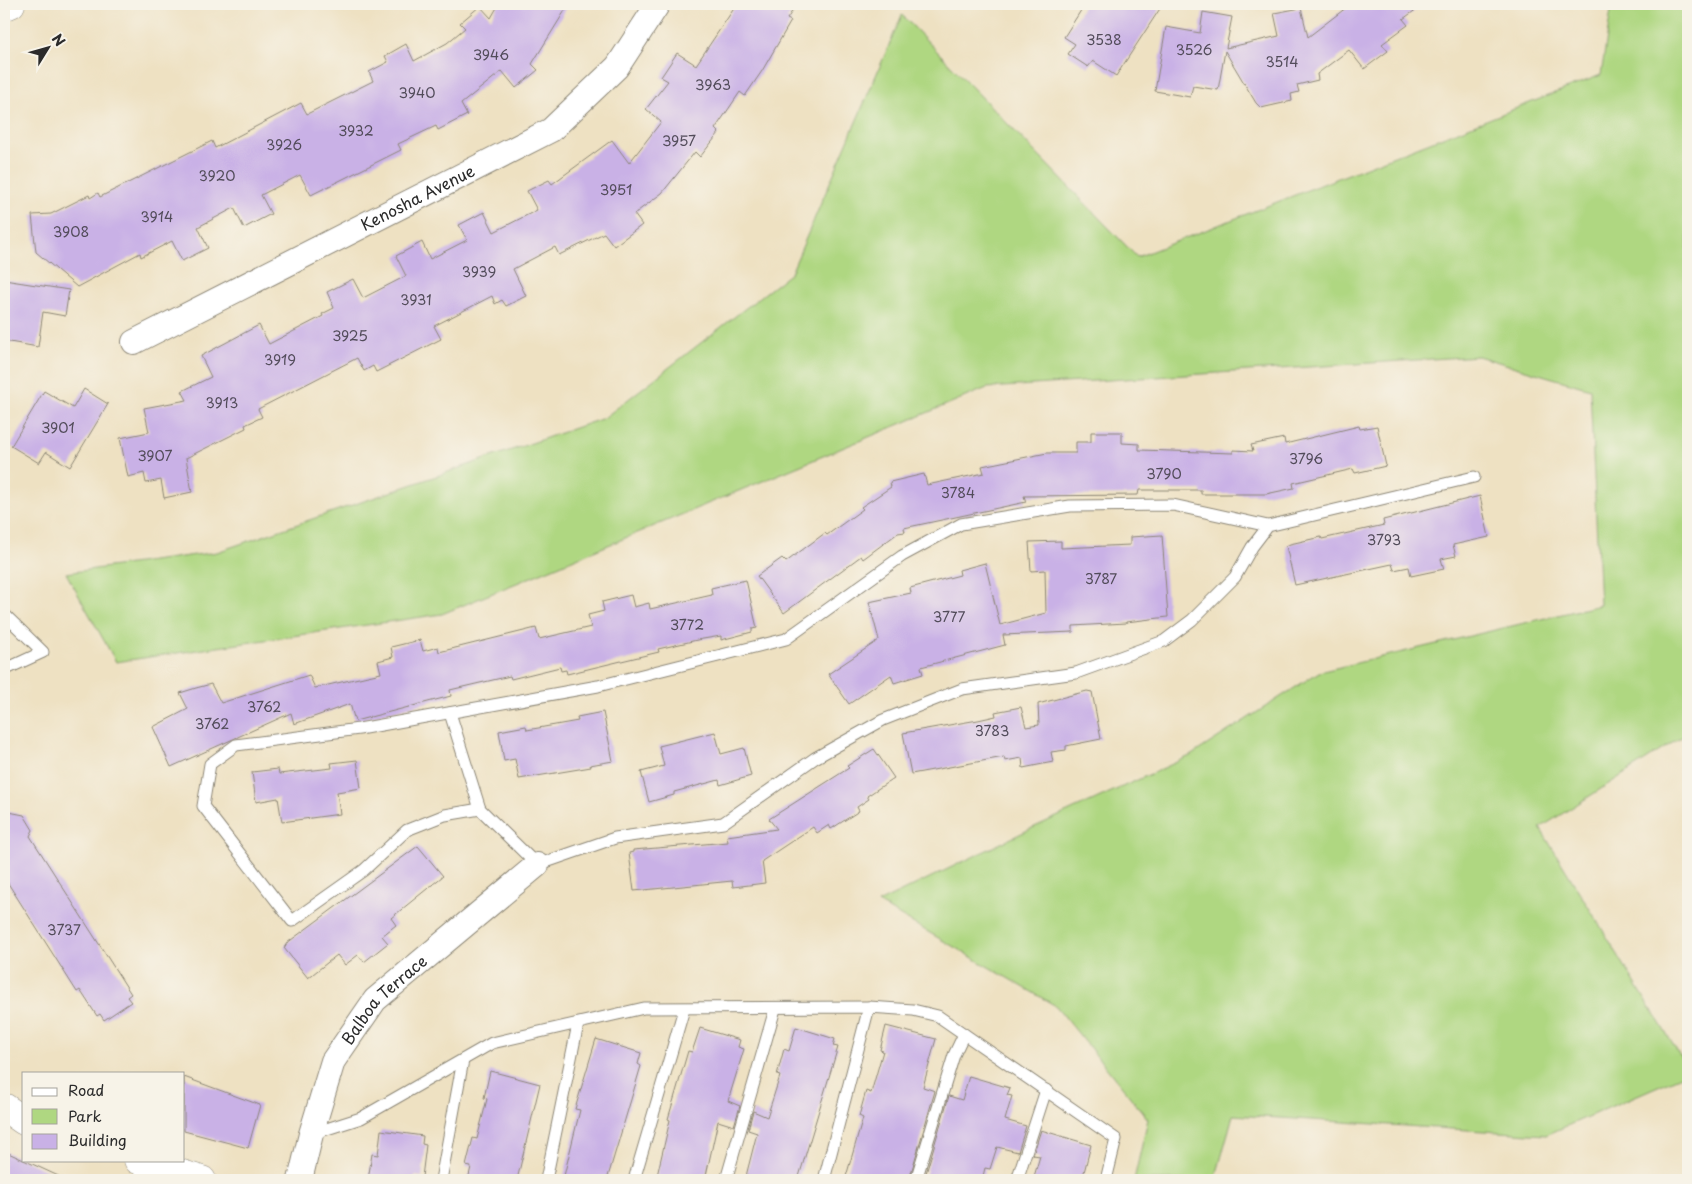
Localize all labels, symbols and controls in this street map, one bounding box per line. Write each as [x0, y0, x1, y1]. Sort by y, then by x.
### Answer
north arrow [22, 22, 72, 72]
text: N [47, 29, 71, 51]
house number: 3538 [1086, 29, 1122, 50]
house number: 3526 [1176, 39, 1212, 60]
house number: 3946 [473, 44, 509, 65]
house number: 3514 [1265, 51, 1299, 72]
house number: 3963 [695, 74, 731, 95]
house number: 3940 [399, 82, 435, 103]
house number: 3932 [338, 120, 374, 141]
house number: 3957 [662, 130, 696, 151]
house number: 3926 [266, 134, 302, 155]
street label: Kenosha Avenue [356, 158, 478, 236]
house number: 3920 [199, 165, 235, 186]
house number: 3951 [600, 179, 632, 200]
house number: 3914 [141, 206, 173, 227]
house number: 3908 [53, 221, 89, 242]
house number: 3939 [462, 261, 496, 282]
house number: 3931 [400, 289, 432, 310]
house number: 3925 [332, 325, 368, 346]
house number: 3919 [264, 349, 296, 370]
house number: 3913 [206, 392, 238, 413]
house number: 3901 [41, 417, 75, 438]
house number: 3907 [138, 445, 172, 466]
house number: 3796 [1289, 448, 1323, 469]
house number: 3790 [1146, 463, 1182, 484]
house number: 3784 [941, 482, 975, 503]
house number: 3793 [1367, 529, 1401, 550]
house number: 3787 [1085, 568, 1117, 589]
house number: 3777 [933, 606, 965, 627]
house number: 3772 [670, 614, 704, 635]
house number: 3762 [247, 696, 281, 717]
house number: 3762 [195, 713, 229, 734]
house number: 3783 [975, 720, 1009, 741]
house number: 3737 [47, 919, 81, 940]
street label: Balboa Terrace [335, 949, 432, 1049]
legend [22, 1072, 185, 1162]
text: Road [68, 1078, 104, 1101]
text: Park [68, 1104, 102, 1127]
text: Building [68, 1128, 127, 1151]

